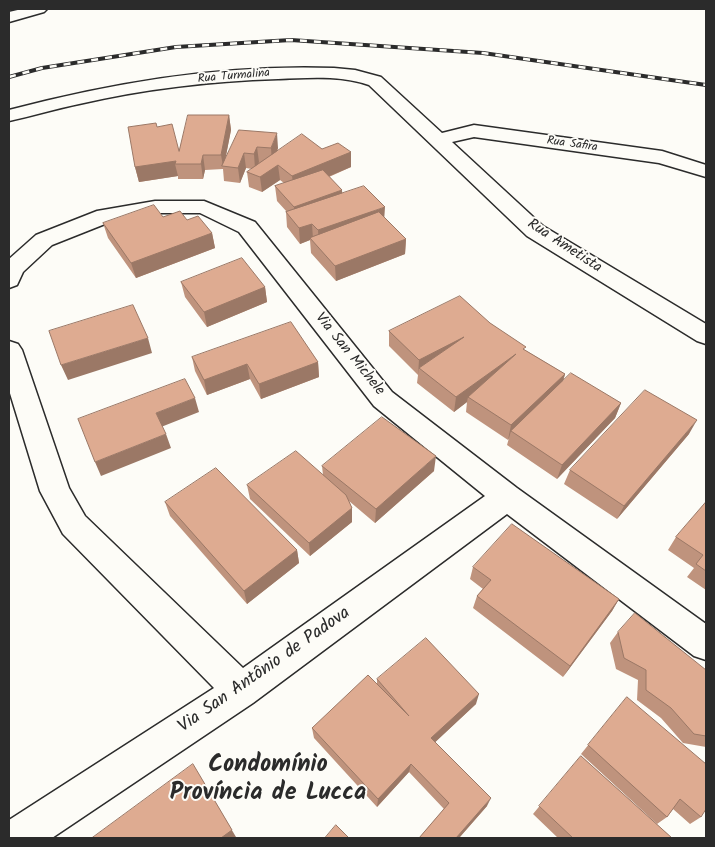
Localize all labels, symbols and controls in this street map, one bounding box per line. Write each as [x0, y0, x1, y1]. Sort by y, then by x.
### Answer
street label: Rua Turmalina [197, 67, 271, 87]
street label: Rua Safira [546, 134, 598, 156]
street label: Rua Ametista [523, 216, 605, 278]
street label: Via San Michele [310, 310, 388, 400]
street label: Via San Antônio de Padova [175, 603, 355, 739]
district label: Condomínio Província de Lucca [170, 753, 366, 809]

